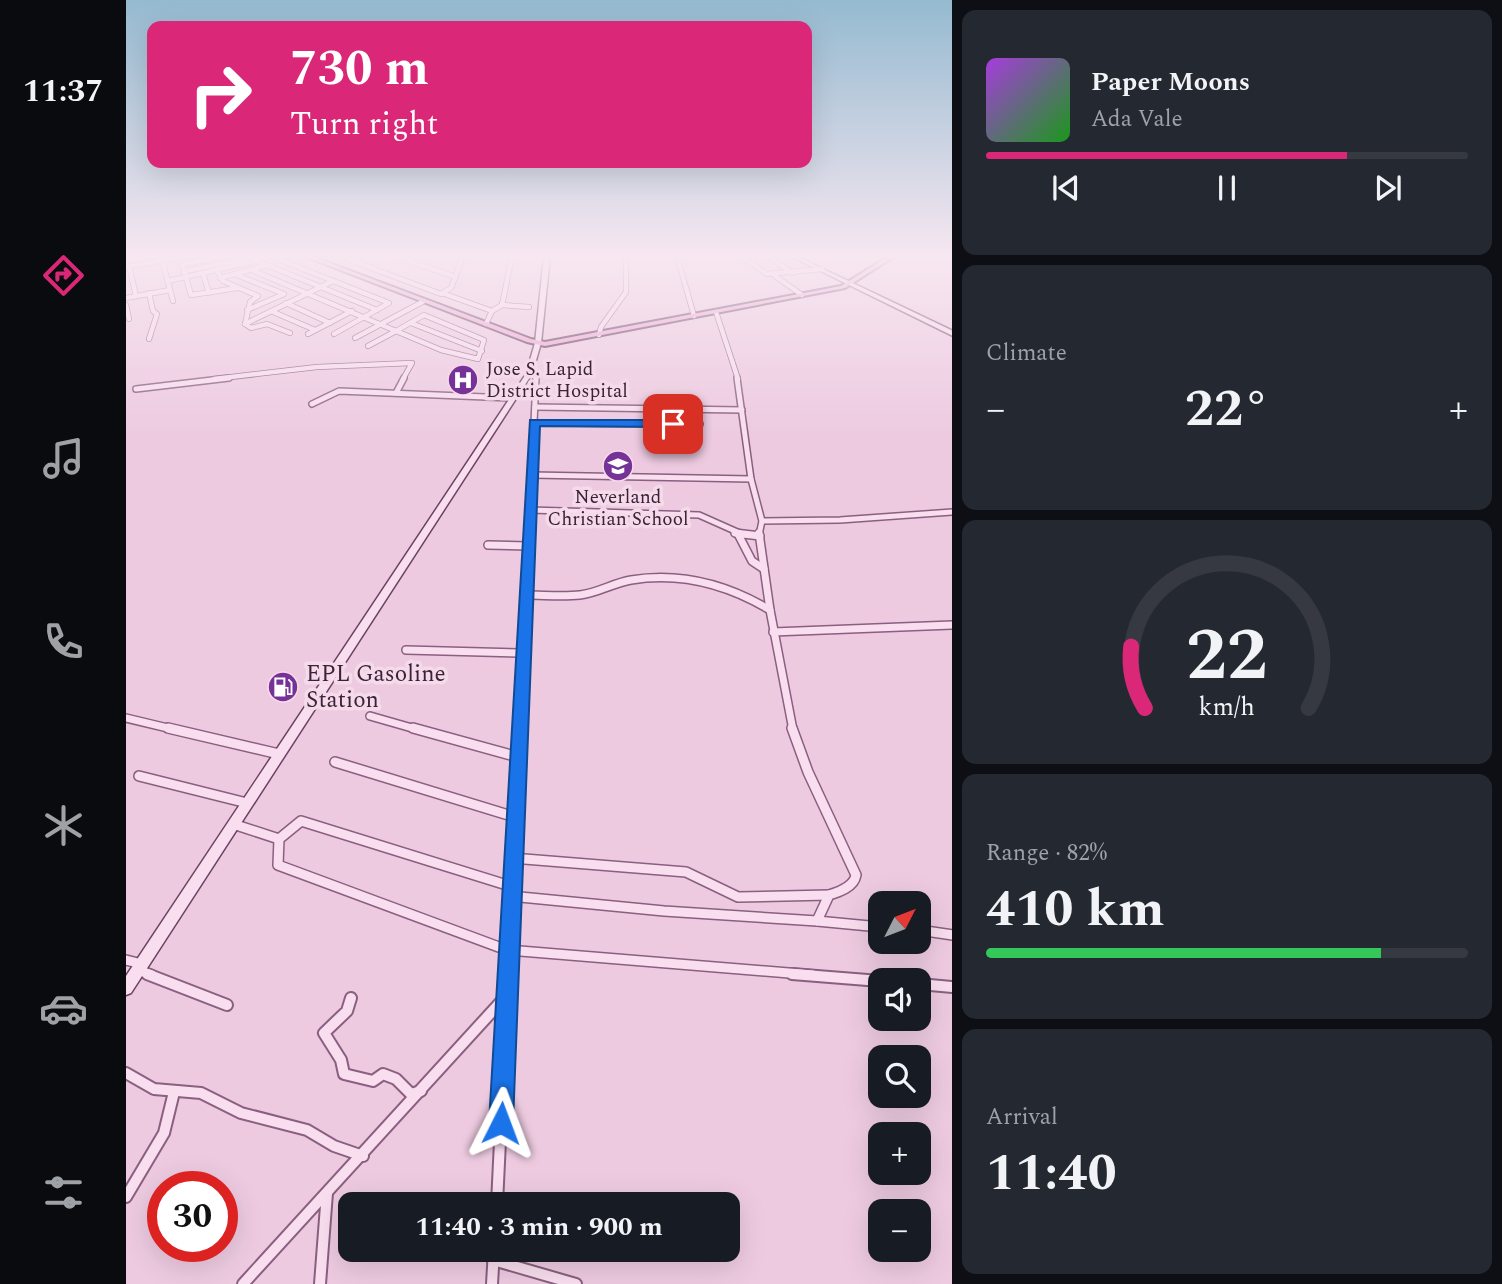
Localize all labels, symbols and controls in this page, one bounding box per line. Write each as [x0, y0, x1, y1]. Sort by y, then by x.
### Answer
text: 730 m [290, 32, 429, 107]
icon: right [175, 49, 266, 140]
text: Paper Moons [1091, 62, 1250, 102]
text: 11:37 [23, 67, 103, 116]
text: Turn right [290, 100, 438, 149]
text: Ada Vale [1091, 102, 1183, 137]
icon: previous [1047, 169, 1085, 207]
icon: pause [1208, 169, 1246, 207]
icon: next [1369, 169, 1407, 207]
icon: directions [39, 251, 88, 300]
text: Climate [986, 336, 1067, 371]
place label: Jose S. Lapid District Hospital [486, 355, 628, 406]
hospital icon: Jose S. Lapid District Hospital [446, 363, 480, 397]
text: 22° [1185, 370, 1269, 449]
text: − [986, 381, 1005, 439]
text: + [1449, 381, 1468, 439]
pin [643, 394, 703, 454]
icon: arrive [654, 405, 692, 443]
icon: music [39, 434, 88, 483]
school or university icon: Neverland Christian School [601, 449, 635, 483]
place label: Neverland Christian School [548, 483, 688, 534]
text: 22 [1186, 601, 1268, 712]
icon: phone [39, 617, 88, 666]
place label: EPL Gasoline Station [306, 657, 446, 718]
fuel station icon: EPL Gasoline Station [266, 670, 300, 704]
text: km/h [1199, 689, 1255, 727]
icon: climate [39, 801, 88, 850]
text: Range · 82% [986, 836, 1107, 871]
text: 410 km [986, 870, 1165, 949]
north arrow [868, 891, 931, 954]
map controls [868, 891, 931, 1262]
button: sound [868, 968, 931, 1031]
icon: car [39, 984, 88, 1033]
button: search [868, 1045, 931, 1108]
position arrow [464, 1086, 538, 1160]
text: Arrival [986, 1100, 1058, 1135]
button: + [868, 1122, 931, 1185]
text: 11:40 [986, 1134, 1117, 1213]
icon: filters [39, 1168, 88, 1217]
speed limit sign: 30 [147, 1171, 238, 1262]
button: − [868, 1199, 931, 1262]
text: 11:40 · 3 min · 900 m [415, 1207, 663, 1247]

